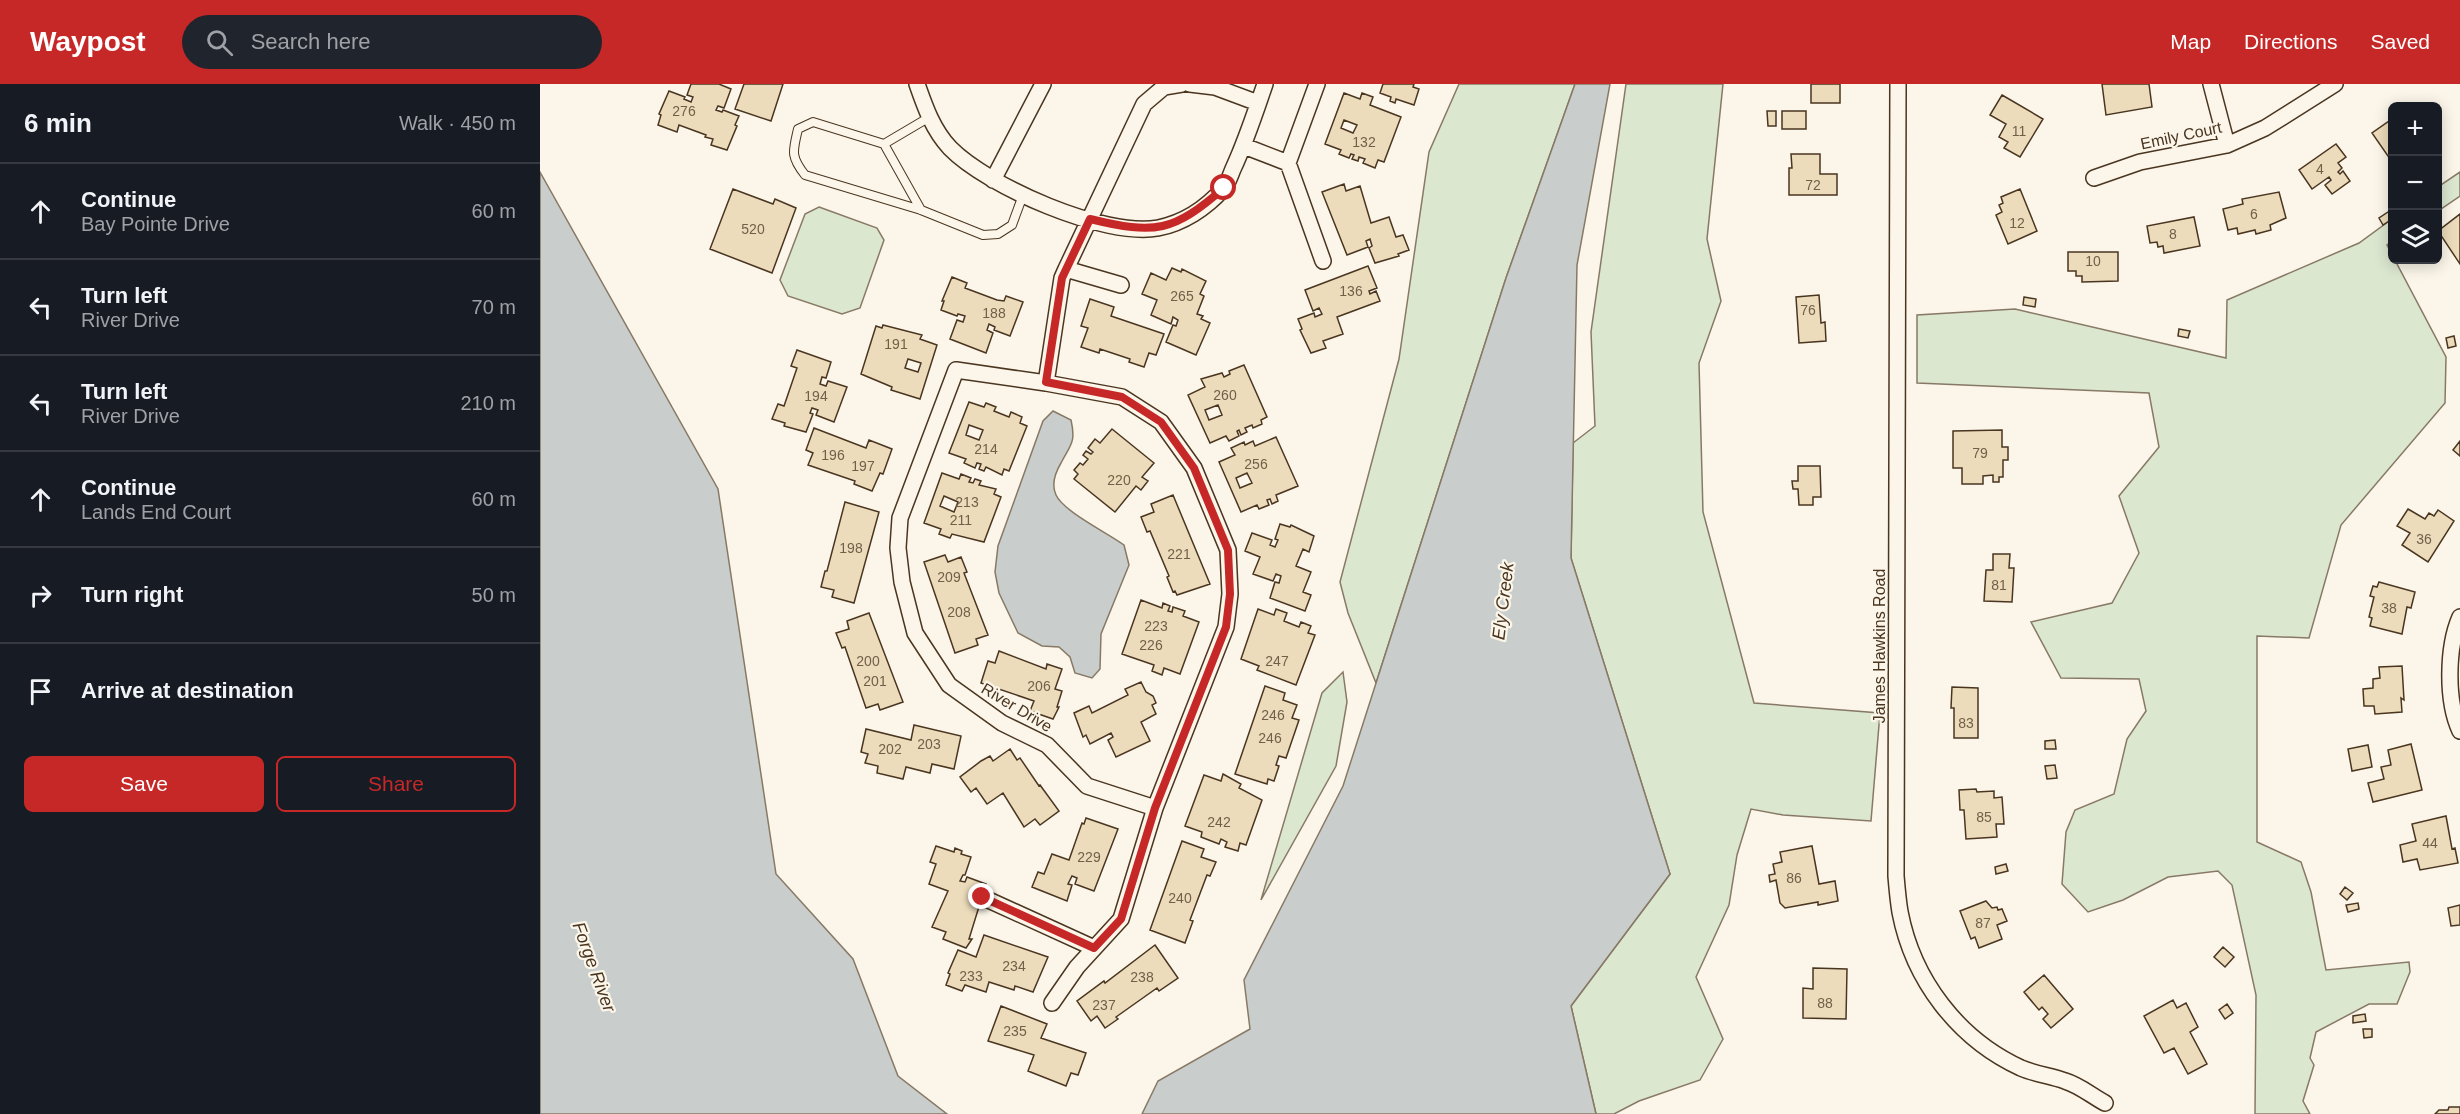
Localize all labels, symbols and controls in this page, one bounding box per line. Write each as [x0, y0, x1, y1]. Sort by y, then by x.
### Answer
search box [182, 15, 602, 69]
text: Waypost [30, 26, 146, 57]
icon: search [203, 26, 236, 59]
text: Search here [251, 29, 371, 54]
text: Map [2170, 30, 2211, 53]
text: Directions [2244, 30, 2337, 53]
text: Saved [2370, 30, 2430, 53]
map controls [2388, 102, 2442, 264]
button: + [2388, 102, 2442, 156]
house number: 276 [672, 103, 696, 119]
text: 6 min [24, 108, 92, 138]
text: Walk · 450 m [399, 112, 516, 134]
street label: Emily Court [2139, 118, 2224, 152]
house number: 11 [2012, 123, 2026, 139]
house number: 132 [1352, 134, 1376, 150]
button: − [2388, 156, 2442, 210]
house number: 4 [2316, 161, 2324, 177]
route start [1210, 174, 1236, 200]
house number: 72 [1805, 177, 1821, 193]
text: Continue [81, 187, 176, 212]
icon: ahead [24, 195, 57, 228]
text: 60 m [472, 200, 516, 222]
house number: 6 [2250, 206, 2258, 222]
button: layers [2388, 210, 2442, 264]
text: Bay Pointe Drive [81, 213, 230, 235]
house number: 12 [2009, 215, 2025, 231]
house number: 520 [741, 221, 765, 237]
house number: 8 [2169, 226, 2177, 242]
house number: 10 [2085, 253, 2101, 269]
text: Turn left [81, 283, 167, 308]
house number: 136 [1339, 283, 1363, 299]
house number: 265 [1170, 288, 1194, 304]
icon: left [24, 291, 57, 324]
text: 70 m [472, 296, 516, 318]
house number: 76 [1800, 302, 1816, 318]
house number: 188 [982, 305, 1006, 321]
text: River Drive [81, 309, 180, 331]
house number: 191 [884, 336, 908, 352]
text: Turn left [81, 379, 167, 404]
icon: left [24, 387, 57, 420]
house number: 260 [1213, 387, 1237, 403]
house number: 194 [804, 388, 828, 404]
text: 210 m [460, 392, 516, 414]
text: River Drive [81, 405, 180, 427]
house number: 214 [974, 441, 998, 457]
house number: 79 [1972, 445, 1988, 461]
house number: 196 [821, 447, 845, 463]
house number: 256 [1244, 456, 1268, 472]
house number: 197 [851, 458, 875, 474]
house number: 220 [1107, 472, 1131, 488]
text: Continue [81, 475, 176, 500]
icon: ahead [24, 483, 57, 516]
text: 60 m [472, 488, 516, 510]
house number: 213 [955, 494, 979, 510]
text: Lands End Court [81, 501, 231, 523]
house number: 211 [950, 512, 972, 528]
house number: 36 [2416, 531, 2432, 547]
house number: 198 [839, 540, 863, 556]
house number: 221 [1167, 546, 1191, 562]
water label: Ely Creek [1488, 560, 1518, 641]
house number: 209 [937, 569, 961, 585]
street label: James Hawkins Road [1871, 569, 1888, 723]
house number: 81 [1991, 577, 2007, 593]
icon: right [24, 579, 57, 612]
text: Turn right [81, 582, 183, 607]
text: 50 m [472, 584, 516, 606]
house number: 38 [2381, 600, 2397, 616]
house number: 208 [947, 604, 971, 620]
house number: 223 [1144, 618, 1168, 634]
house number: 226 [1139, 637, 1163, 653]
house number: 200 [856, 653, 880, 669]
house number: 247 [1265, 653, 1289, 669]
house number: 201 [863, 673, 887, 689]
icon: arrive [24, 675, 57, 708]
text: Arrive at destination [81, 678, 294, 703]
house number: 206 [1027, 678, 1051, 694]
street label: River Drive [978, 680, 1055, 735]
house number: 246 [1261, 707, 1285, 723]
house number: 83 [1958, 715, 1974, 731]
house number: 246 [1258, 730, 1282, 746]
house number: 203 [917, 736, 941, 752]
house number: 202 [878, 741, 902, 757]
button: Save [24, 756, 264, 812]
button: Share [276, 756, 516, 812]
house number: 85 [1976, 809, 1992, 825]
house number: 242 [1207, 814, 1231, 830]
house number: 44 [2422, 835, 2438, 851]
house number: 229 [1077, 849, 1101, 865]
house number: 86 [1786, 870, 1802, 886]
route end [968, 883, 994, 909]
house number: 240 [1168, 890, 1192, 906]
house number: 87 [1975, 915, 1991, 931]
water label: Forge River [569, 919, 620, 1016]
house number: 234 [1002, 958, 1026, 974]
house number: 233 [959, 968, 983, 984]
house number: 238 [1130, 969, 1154, 985]
house number: 88 [1817, 995, 1833, 1011]
house number: 237 [1092, 997, 1116, 1013]
house number: 235 [1003, 1023, 1027, 1039]

